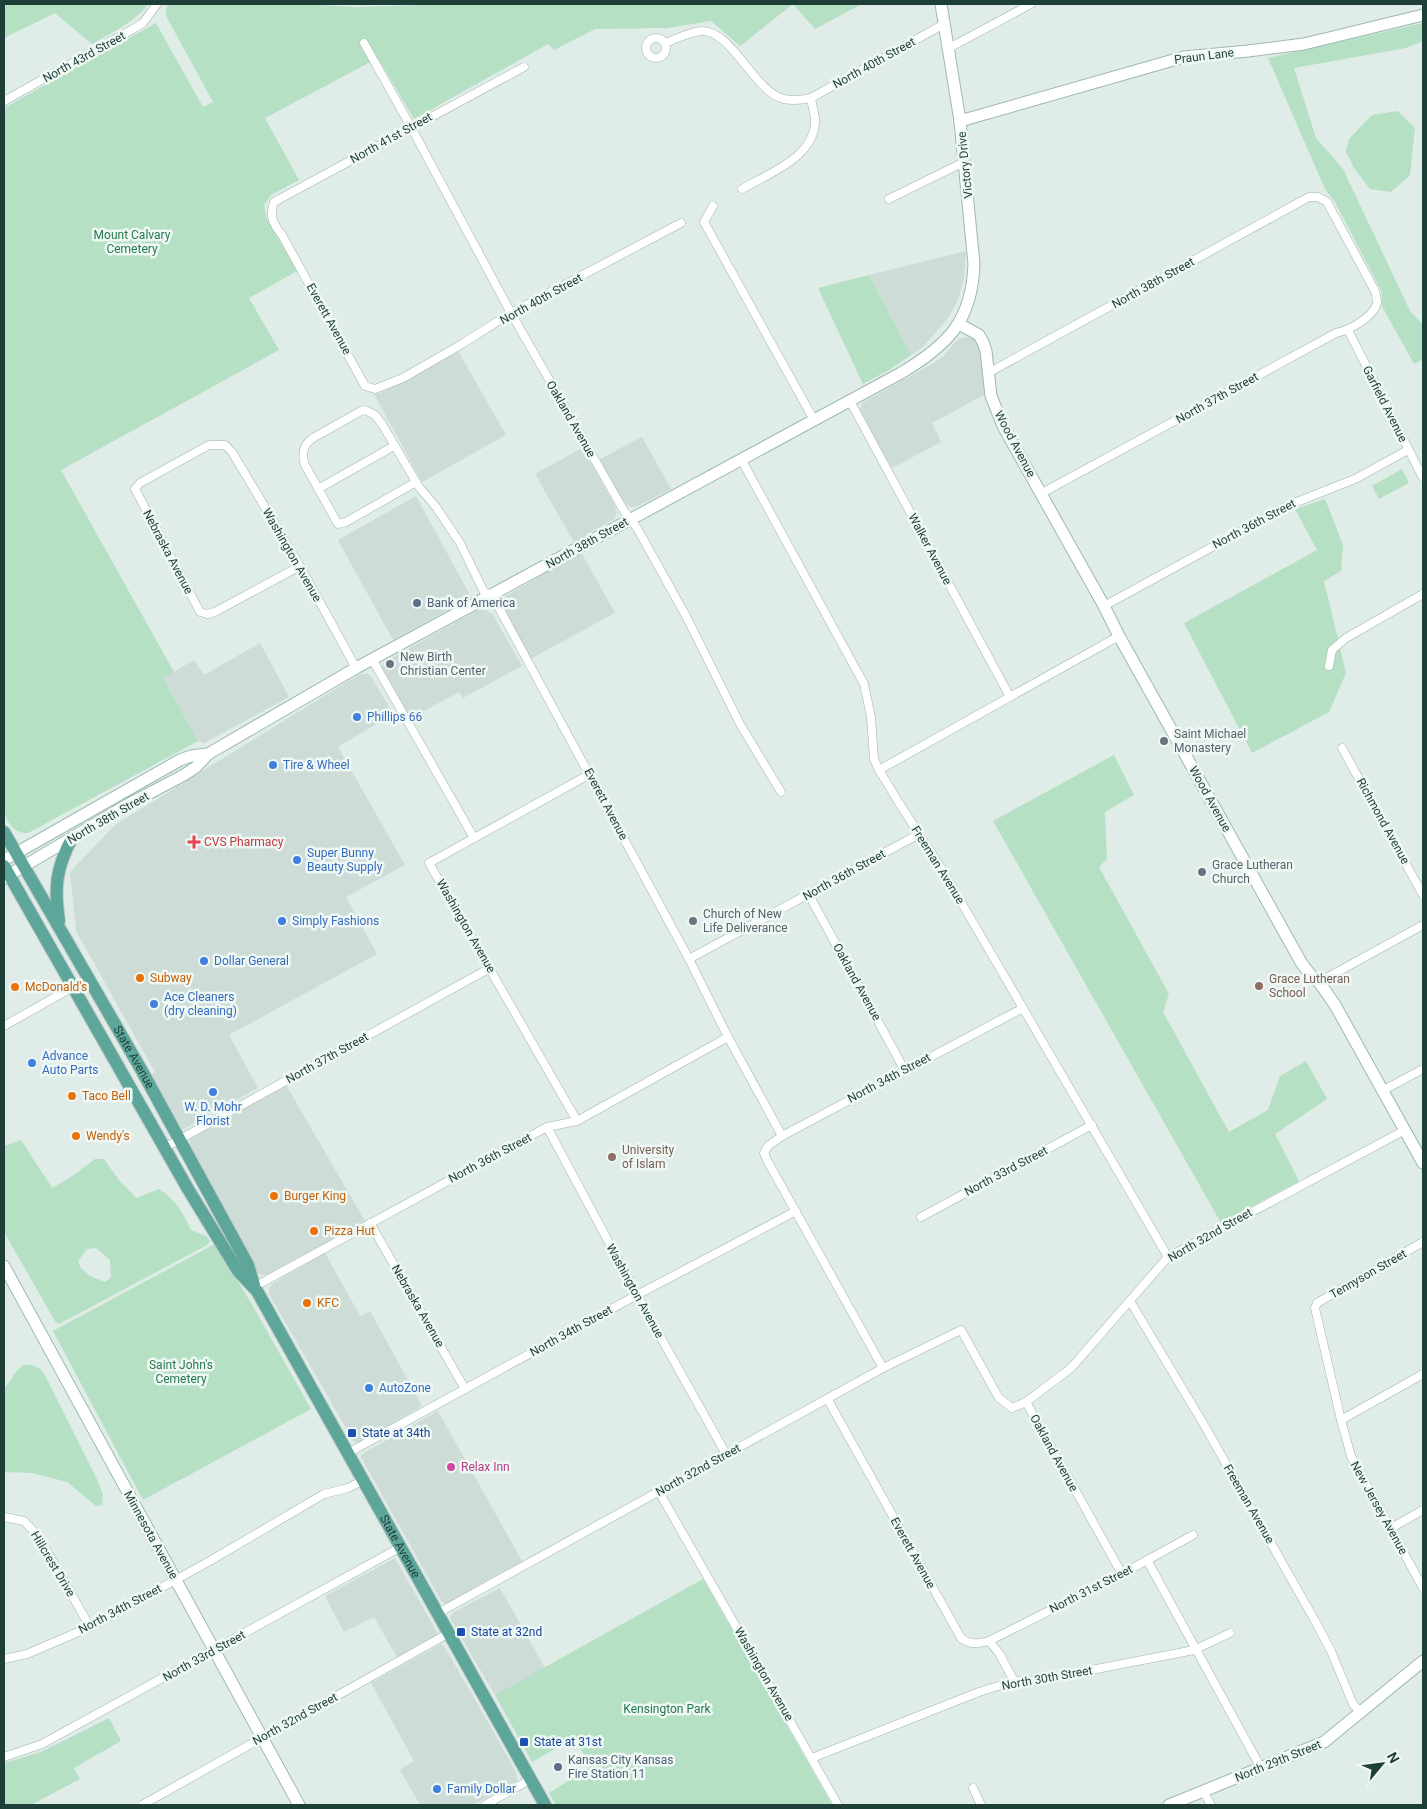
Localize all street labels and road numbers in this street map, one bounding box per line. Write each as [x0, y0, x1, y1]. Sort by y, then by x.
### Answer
street label: North 43rd Street [40, 29, 128, 85]
street label: North 40th Street [830, 35, 918, 91]
street label: Praun Lane [1173, 45, 1235, 67]
street label: North 41st Street [348, 110, 434, 166]
street label: Victory Drive [955, 131, 975, 199]
street label: North 38th Street [1109, 255, 1197, 311]
street label: North 40th Street [497, 271, 585, 327]
street label: Everett Avenue [304, 281, 354, 357]
street label: Garfield Avenue [1360, 364, 1410, 444]
street label: North 37th Street [1173, 370, 1261, 426]
street label: Oakland Avenue [543, 378, 599, 460]
street label: Wood Avenue [992, 408, 1038, 480]
street label: North 36th Street [1210, 496, 1298, 552]
street label: Washington Avenue [260, 506, 324, 604]
street label: Nebraska Avenue [140, 508, 196, 596]
street label: Walker Avenue [905, 511, 955, 587]
street label: North 38th Street [543, 515, 631, 571]
street label: Wood Avenue [1186, 764, 1234, 834]
street label: Everett Avenue [581, 766, 631, 842]
street label: Richmond Avenue [1354, 776, 1412, 866]
street label: North 38th Street [65, 789, 151, 847]
street label: Freeman Avenue [908, 824, 968, 906]
street label: North 36th Street [800, 847, 888, 903]
street label: Washington Avenue [434, 877, 498, 975]
street label: Oakland Avenue [830, 941, 884, 1023]
street label: State Avenue [110, 1023, 157, 1091]
street label: North 37th Street [283, 1030, 371, 1086]
street label: North 34th Street [845, 1050, 933, 1106]
street label: North 36th Street [446, 1130, 534, 1186]
street label: North 33rd Street [962, 1143, 1050, 1199]
street label: North 32nd Street [1165, 1205, 1255, 1265]
street label: Washington Avenue [603, 1241, 667, 1341]
street label: Tennyson Street [1327, 1246, 1409, 1302]
street label: Nebraska Avenue [389, 1262, 447, 1350]
street label: North 34th Street [527, 1303, 615, 1359]
street label: Oakland Avenue [1027, 1412, 1081, 1494]
street label: North 32nd Street [653, 1441, 743, 1499]
street label: New Jersey Avenue [1348, 1459, 1410, 1557]
street label: Freeman Avenue [1221, 1462, 1277, 1546]
street label: Minnesota Avenue [121, 1488, 181, 1582]
street label: State Avenue [377, 1512, 423, 1580]
street label: Everett Avenue [888, 1515, 938, 1591]
street label: Hillcrest Drive [28, 1529, 78, 1599]
street label: North 31st Street [1047, 1562, 1135, 1616]
street label: North 34th Street [76, 1581, 164, 1637]
street label: Washington Avenue [732, 1625, 796, 1723]
street label: North 33rd Street [160, 1628, 248, 1684]
street label: North 30th Street [1001, 1663, 1094, 1693]
street label: North 32nd Street [250, 1690, 340, 1748]
street label: North 29th Street [1233, 1737, 1323, 1785]

